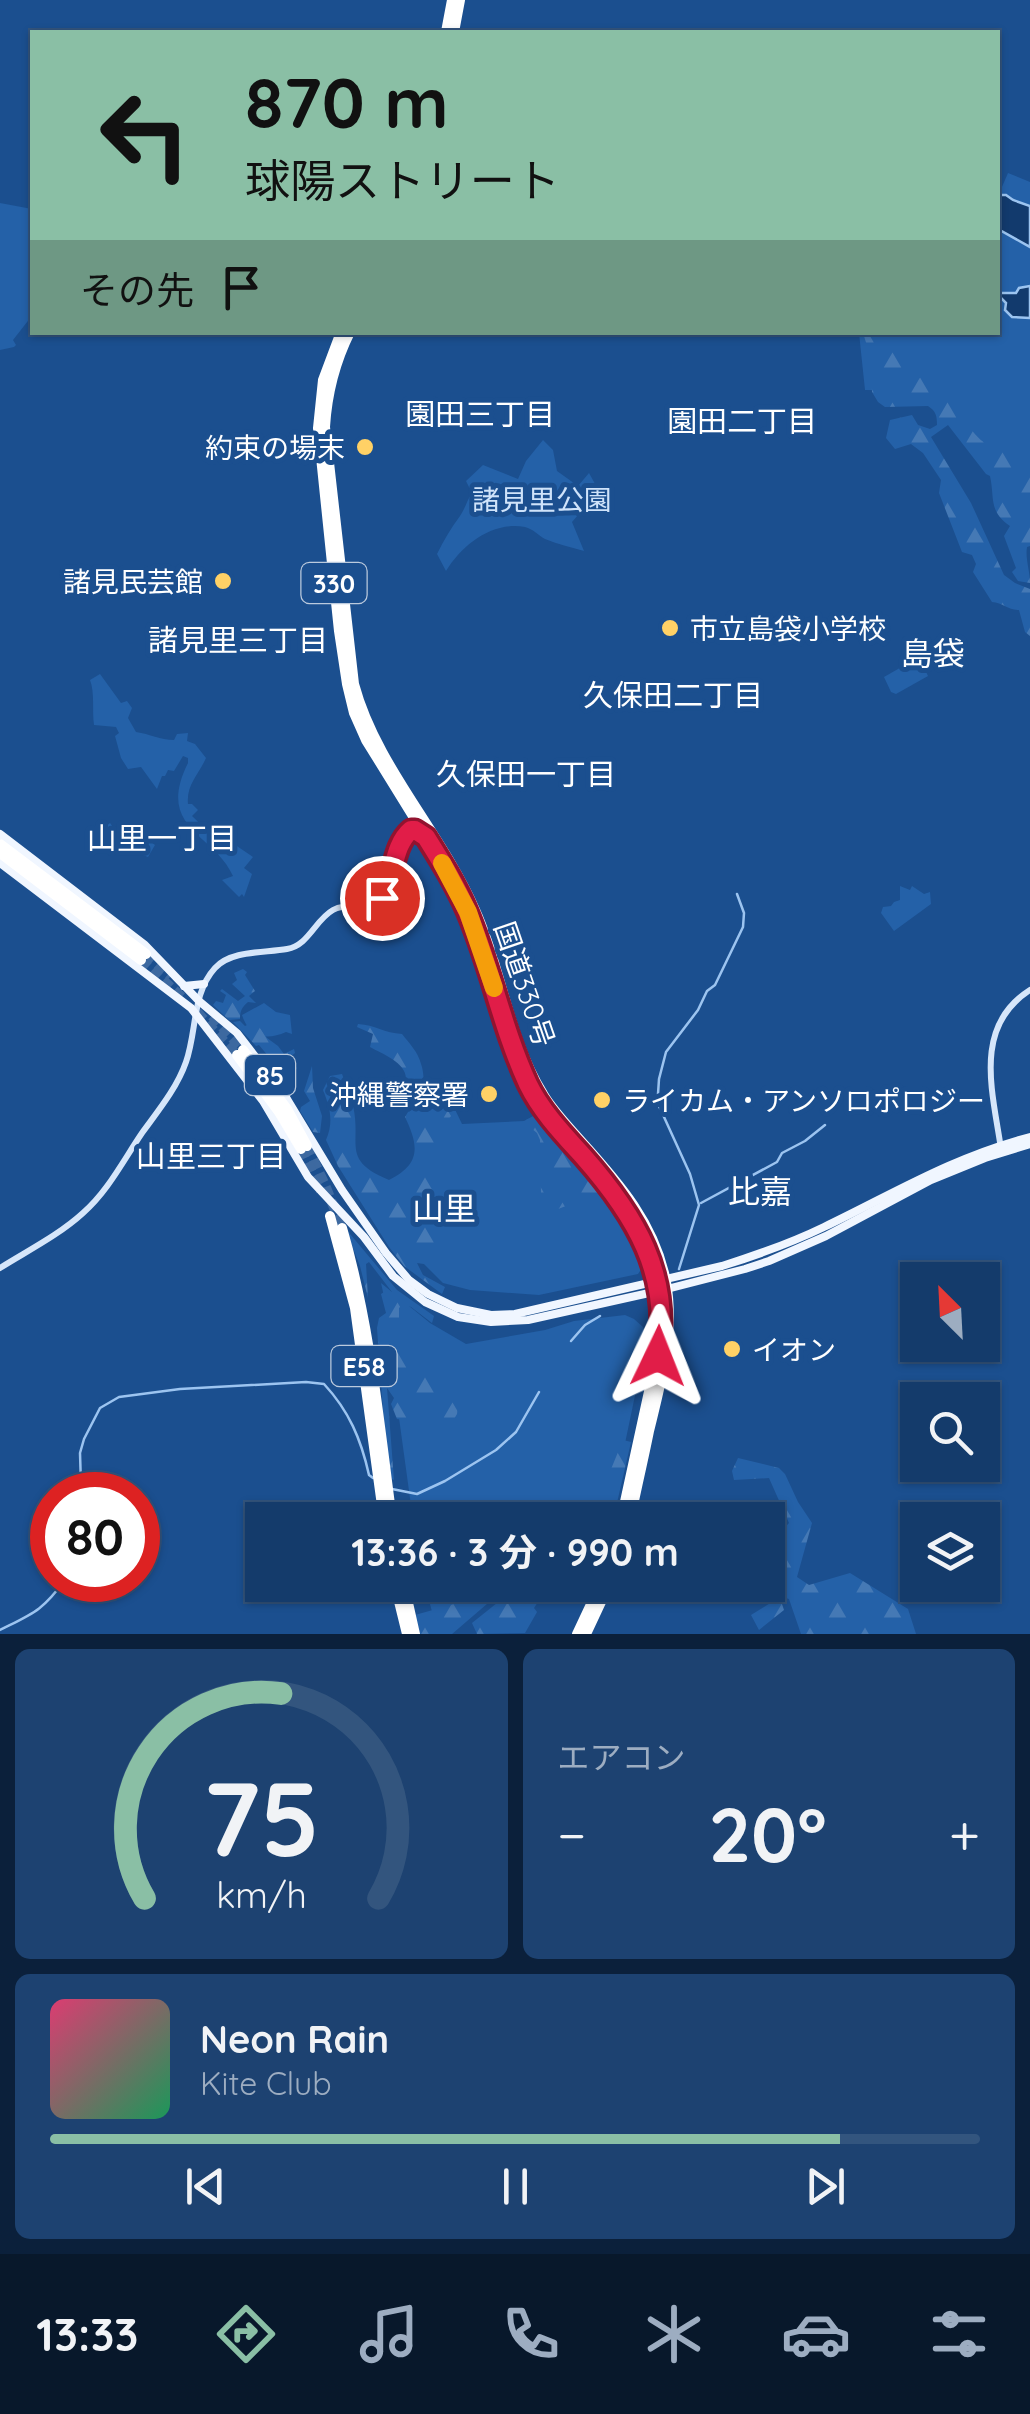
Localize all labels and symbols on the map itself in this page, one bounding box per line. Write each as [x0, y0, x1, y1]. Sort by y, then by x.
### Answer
district label: 園田三丁目 [405, 395, 555, 433]
district label: 園田二丁目 [667, 402, 817, 440]
place label: 約束の場末 [205, 430, 345, 465]
marker: 約束の場末 [354, 436, 376, 458]
park label: 諸見里公園 [472, 482, 612, 517]
road number: 330 [302, 563, 366, 603]
place label: 諸見民芸館 [63, 564, 203, 599]
marker: 諸見民芸館 [212, 570, 234, 592]
place label: 市立島袋小学校 [690, 611, 886, 646]
marker: 市立島袋小学校 [659, 617, 681, 639]
district label: 諸見里三丁目 [148, 621, 328, 659]
district label: 島袋 [901, 633, 965, 673]
district label: 久保田二丁目 [583, 676, 763, 714]
district label: 久保田一丁目 [436, 755, 616, 793]
district label: 山里一丁目 [87, 819, 237, 857]
pin [340, 856, 425, 941]
street label: 国道330号 [487, 917, 563, 1051]
road number: 85 [245, 1055, 295, 1095]
place label: 沖縄警察署 [329, 1077, 469, 1112]
marker: 沖縄警察署 [478, 1083, 500, 1105]
place label: ライカム・アンソロポロジー [622, 1083, 985, 1118]
marker: ライカム・アンソロポロジー [591, 1089, 613, 1111]
district label: 山里三丁目 [136, 1137, 286, 1175]
district label: 比嘉 [728, 1171, 792, 1211]
district label: 山里 [412, 1188, 476, 1228]
north arrow [900, 1262, 1000, 1362]
position arrow [606, 1304, 710, 1408]
place label: イオン [752, 1332, 836, 1367]
marker: イオン [721, 1338, 743, 1360]
road number: E58 [332, 1346, 396, 1386]
speed limit sign: 80 [30, 1472, 160, 1602]

